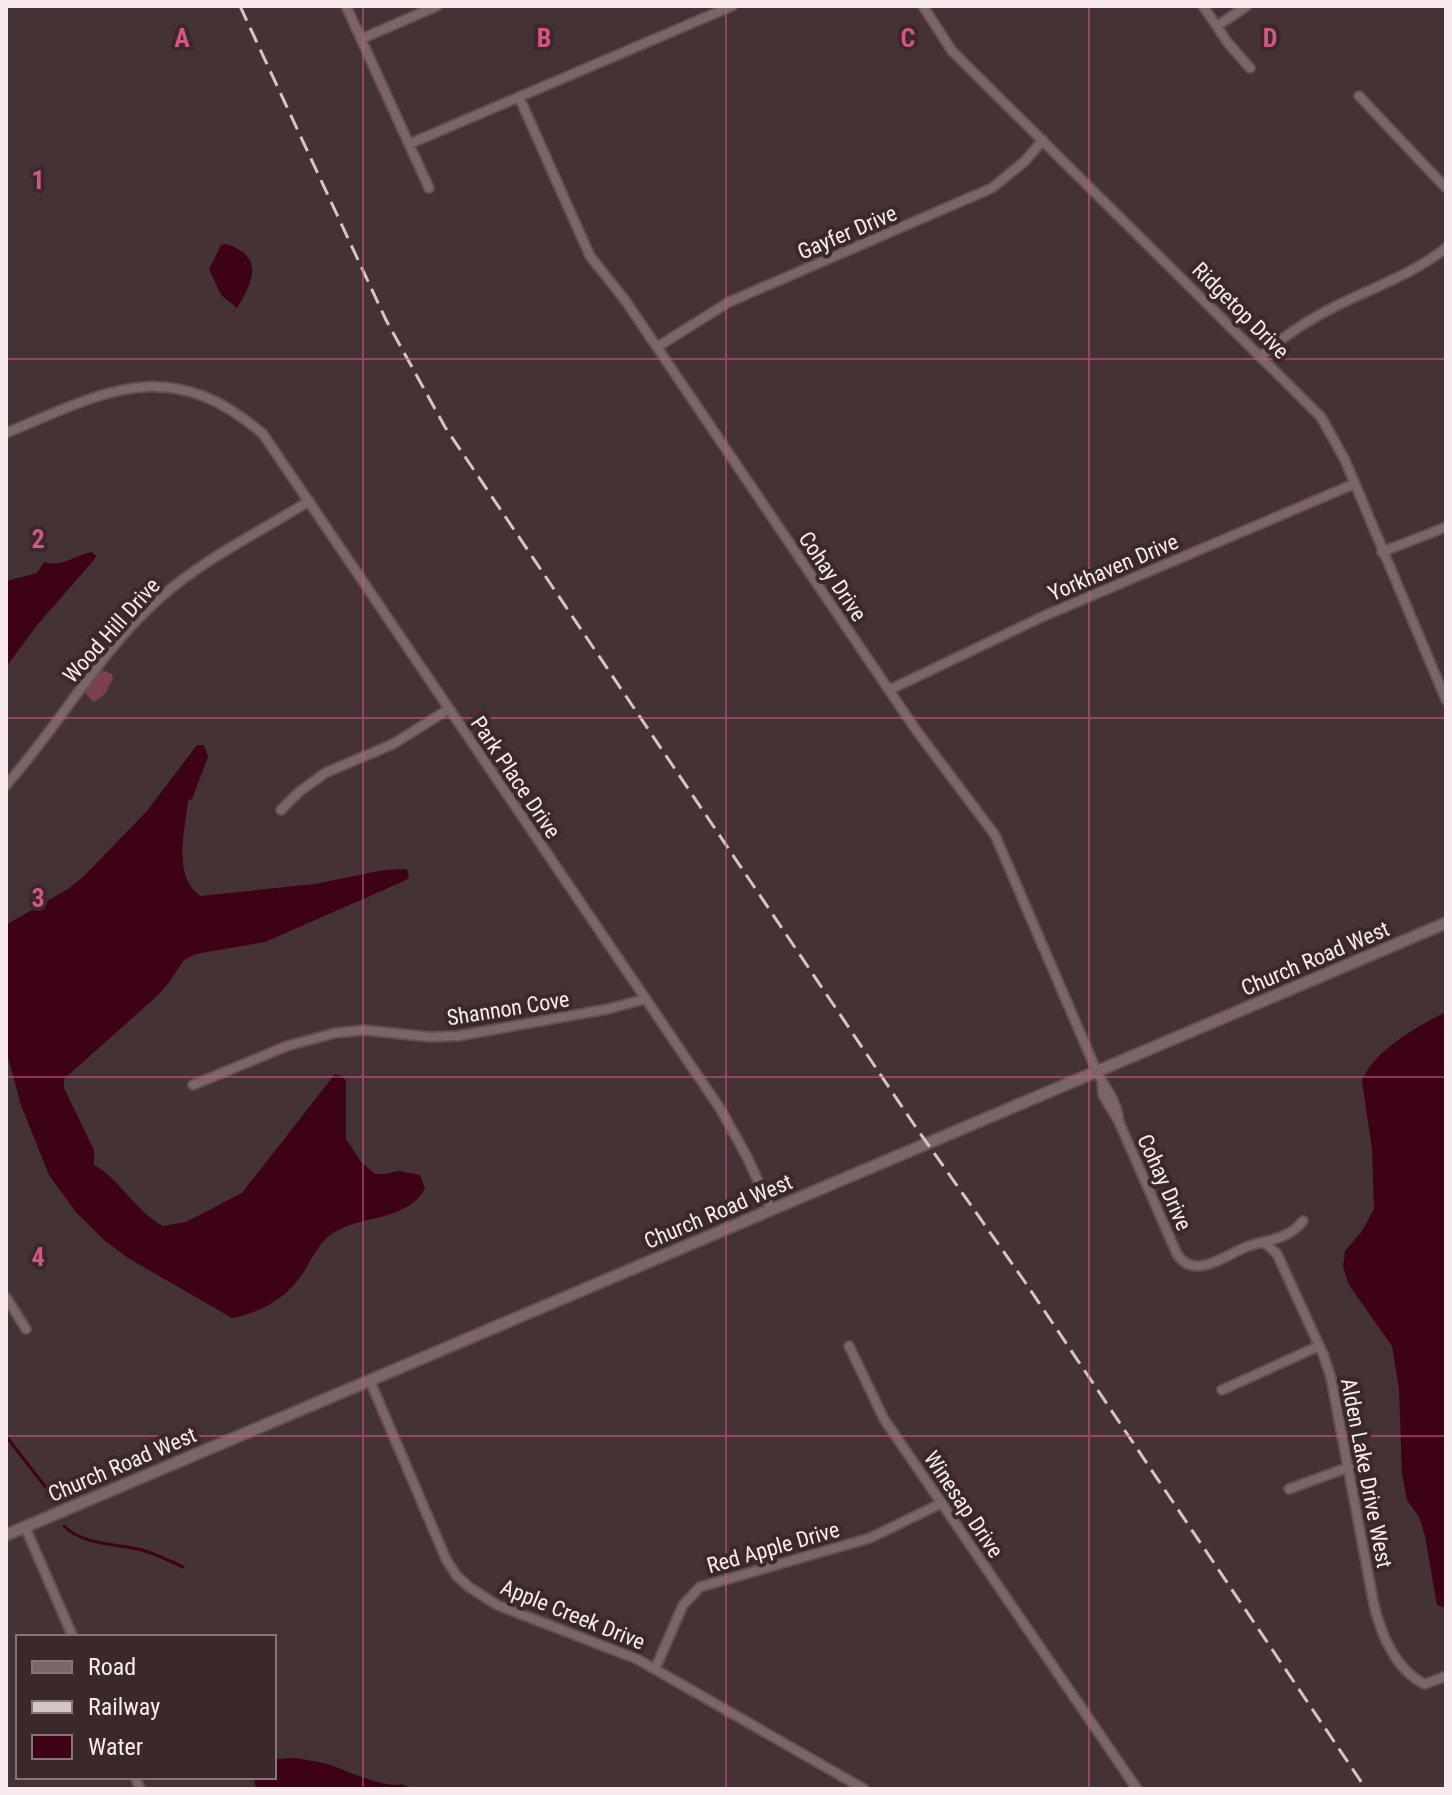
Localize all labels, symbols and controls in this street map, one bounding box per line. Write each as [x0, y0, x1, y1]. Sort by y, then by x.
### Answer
text: A [174, 23, 190, 53]
text: B [537, 23, 551, 53]
text: C [901, 23, 916, 53]
text: D [1263, 23, 1277, 53]
text: 1 [31, 165, 45, 195]
street label: Gayfer Drive [794, 200, 901, 265]
street label: Ridgetop Drive [1187, 257, 1294, 364]
text: 2 [31, 524, 45, 554]
street label: Cohay Drive [794, 527, 872, 626]
street label: Yorkhaven Drive [1044, 529, 1182, 606]
street label: Wood Hill Drive [58, 573, 165, 688]
street label: Park Place Drive [466, 712, 566, 843]
text: 3 [31, 883, 45, 913]
street label: Church Road West [1237, 916, 1393, 1001]
street label: Shannon Cove [445, 986, 571, 1031]
street label: Cohay Drive [1132, 1130, 1197, 1234]
street label: Church Road West [640, 1169, 796, 1254]
text: 4 [31, 1242, 45, 1272]
street label: Alden Lake Drive West [1336, 1376, 1397, 1570]
street label: Church Road West [44, 1422, 200, 1507]
street label: Winesap Drive [919, 1446, 1008, 1562]
street label: Red Apple Drive [704, 1517, 842, 1578]
street label: Apple Creek Drive [497, 1574, 649, 1655]
legend [16, 1635, 276, 1779]
text: Road [88, 1653, 136, 1681]
text: Railway [88, 1693, 160, 1721]
text: Water [88, 1733, 143, 1761]

